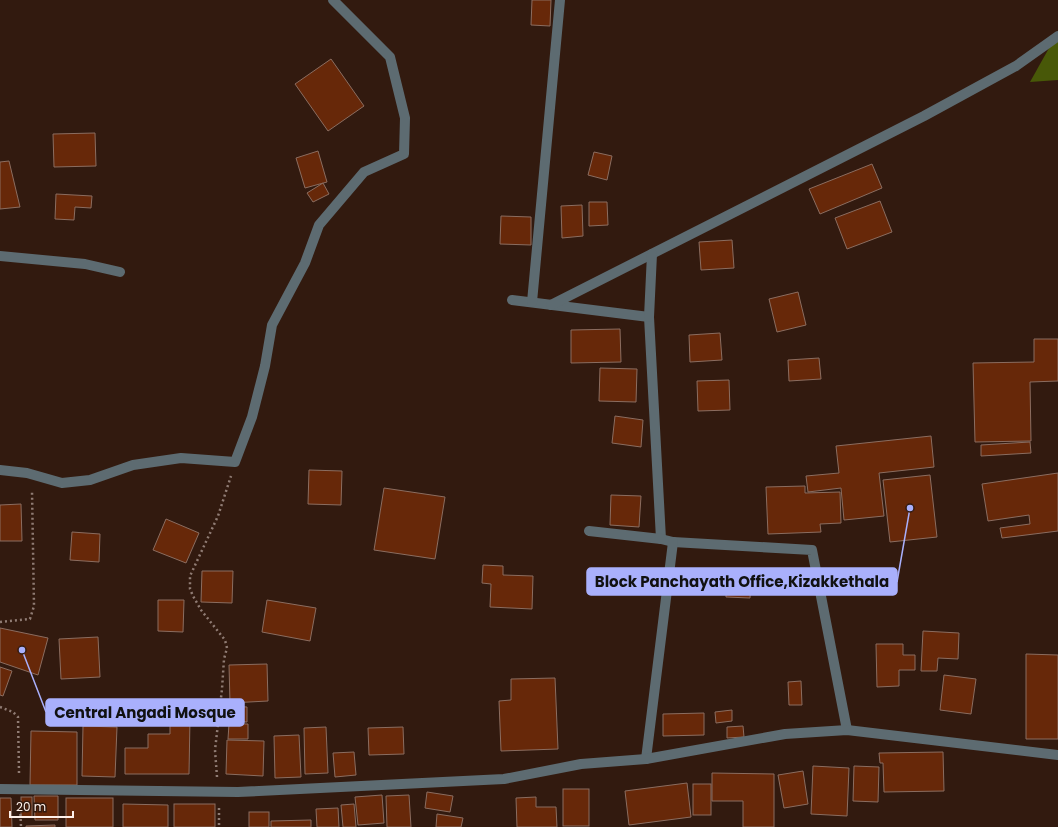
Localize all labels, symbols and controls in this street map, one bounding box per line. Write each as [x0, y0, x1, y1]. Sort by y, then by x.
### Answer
callout: Block Panchayath Office,Kizakkethala [587, 568, 897, 595]
text: Block Panchayath Office,Kizakkethala [595, 571, 889, 592]
callout: Central Angadi Mosque [46, 699, 244, 726]
text: Central Angadi Mosque [54, 702, 236, 723]
scale bar [10, 793, 73, 819]
text: 20 m [16, 798, 46, 815]

